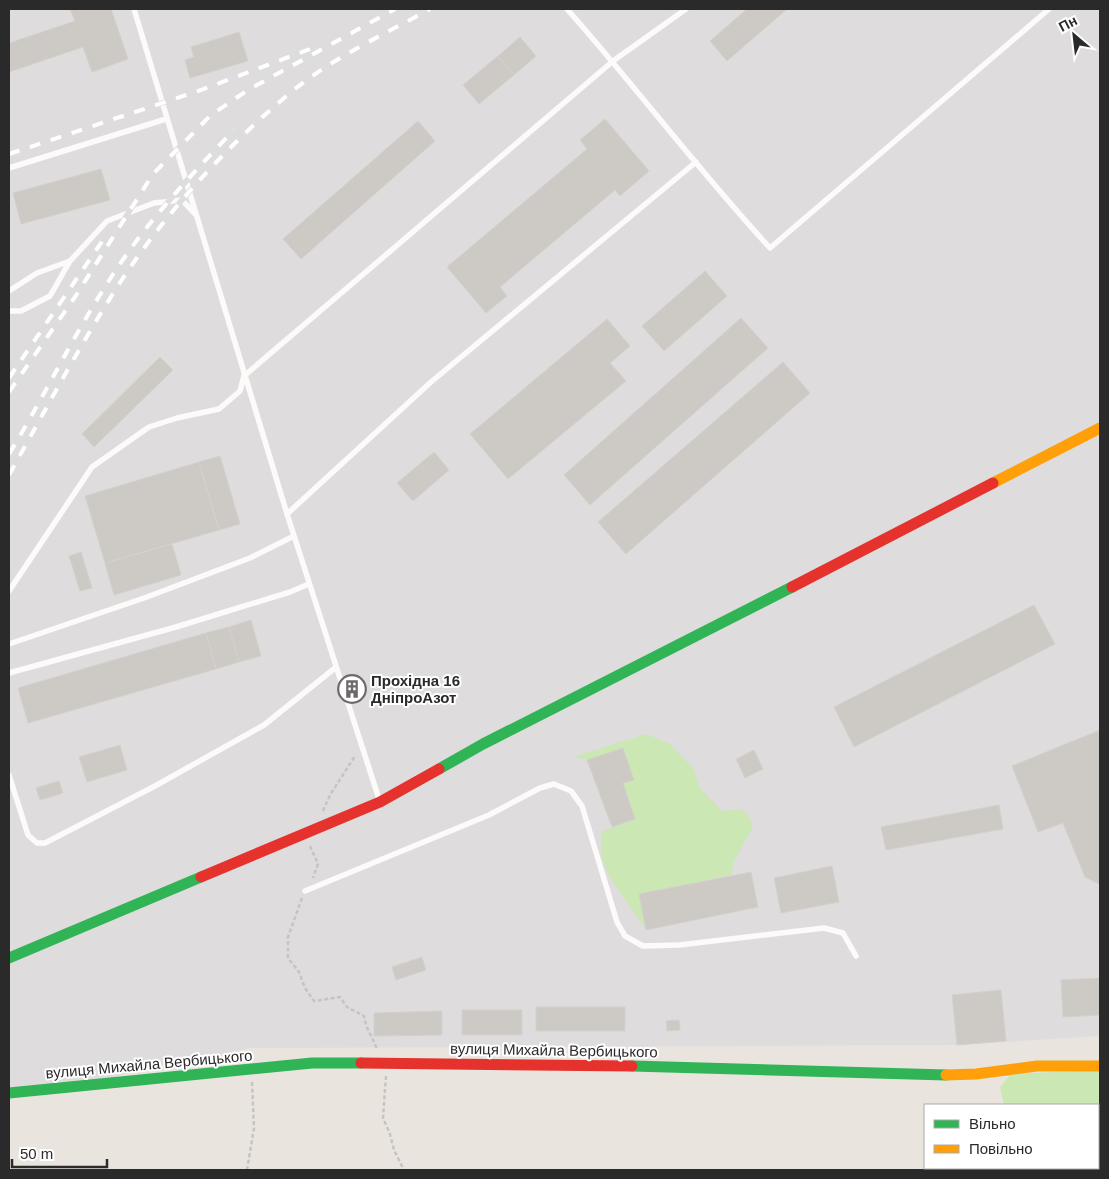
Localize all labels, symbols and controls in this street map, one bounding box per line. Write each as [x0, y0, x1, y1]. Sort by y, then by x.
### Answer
north arrow [1049, 10, 1099, 60]
text: Пн [1056, 12, 1080, 35]
place label: Прохідна 16 ДніпроАзот [371, 672, 460, 706]
building icon: Прохідна 16 ДніпроАзот [337, 674, 367, 704]
street label: вулиця Михайла Вербицького [450, 1040, 658, 1060]
street label: вулиця Михайла Вербицького [45, 1046, 253, 1082]
legend [924, 1104, 1099, 1169]
text: Вільно [969, 1115, 1016, 1132]
scale bar [12, 1136, 108, 1168]
text: Повільно [969, 1140, 1033, 1157]
text: 50 m [20, 1145, 53, 1162]

